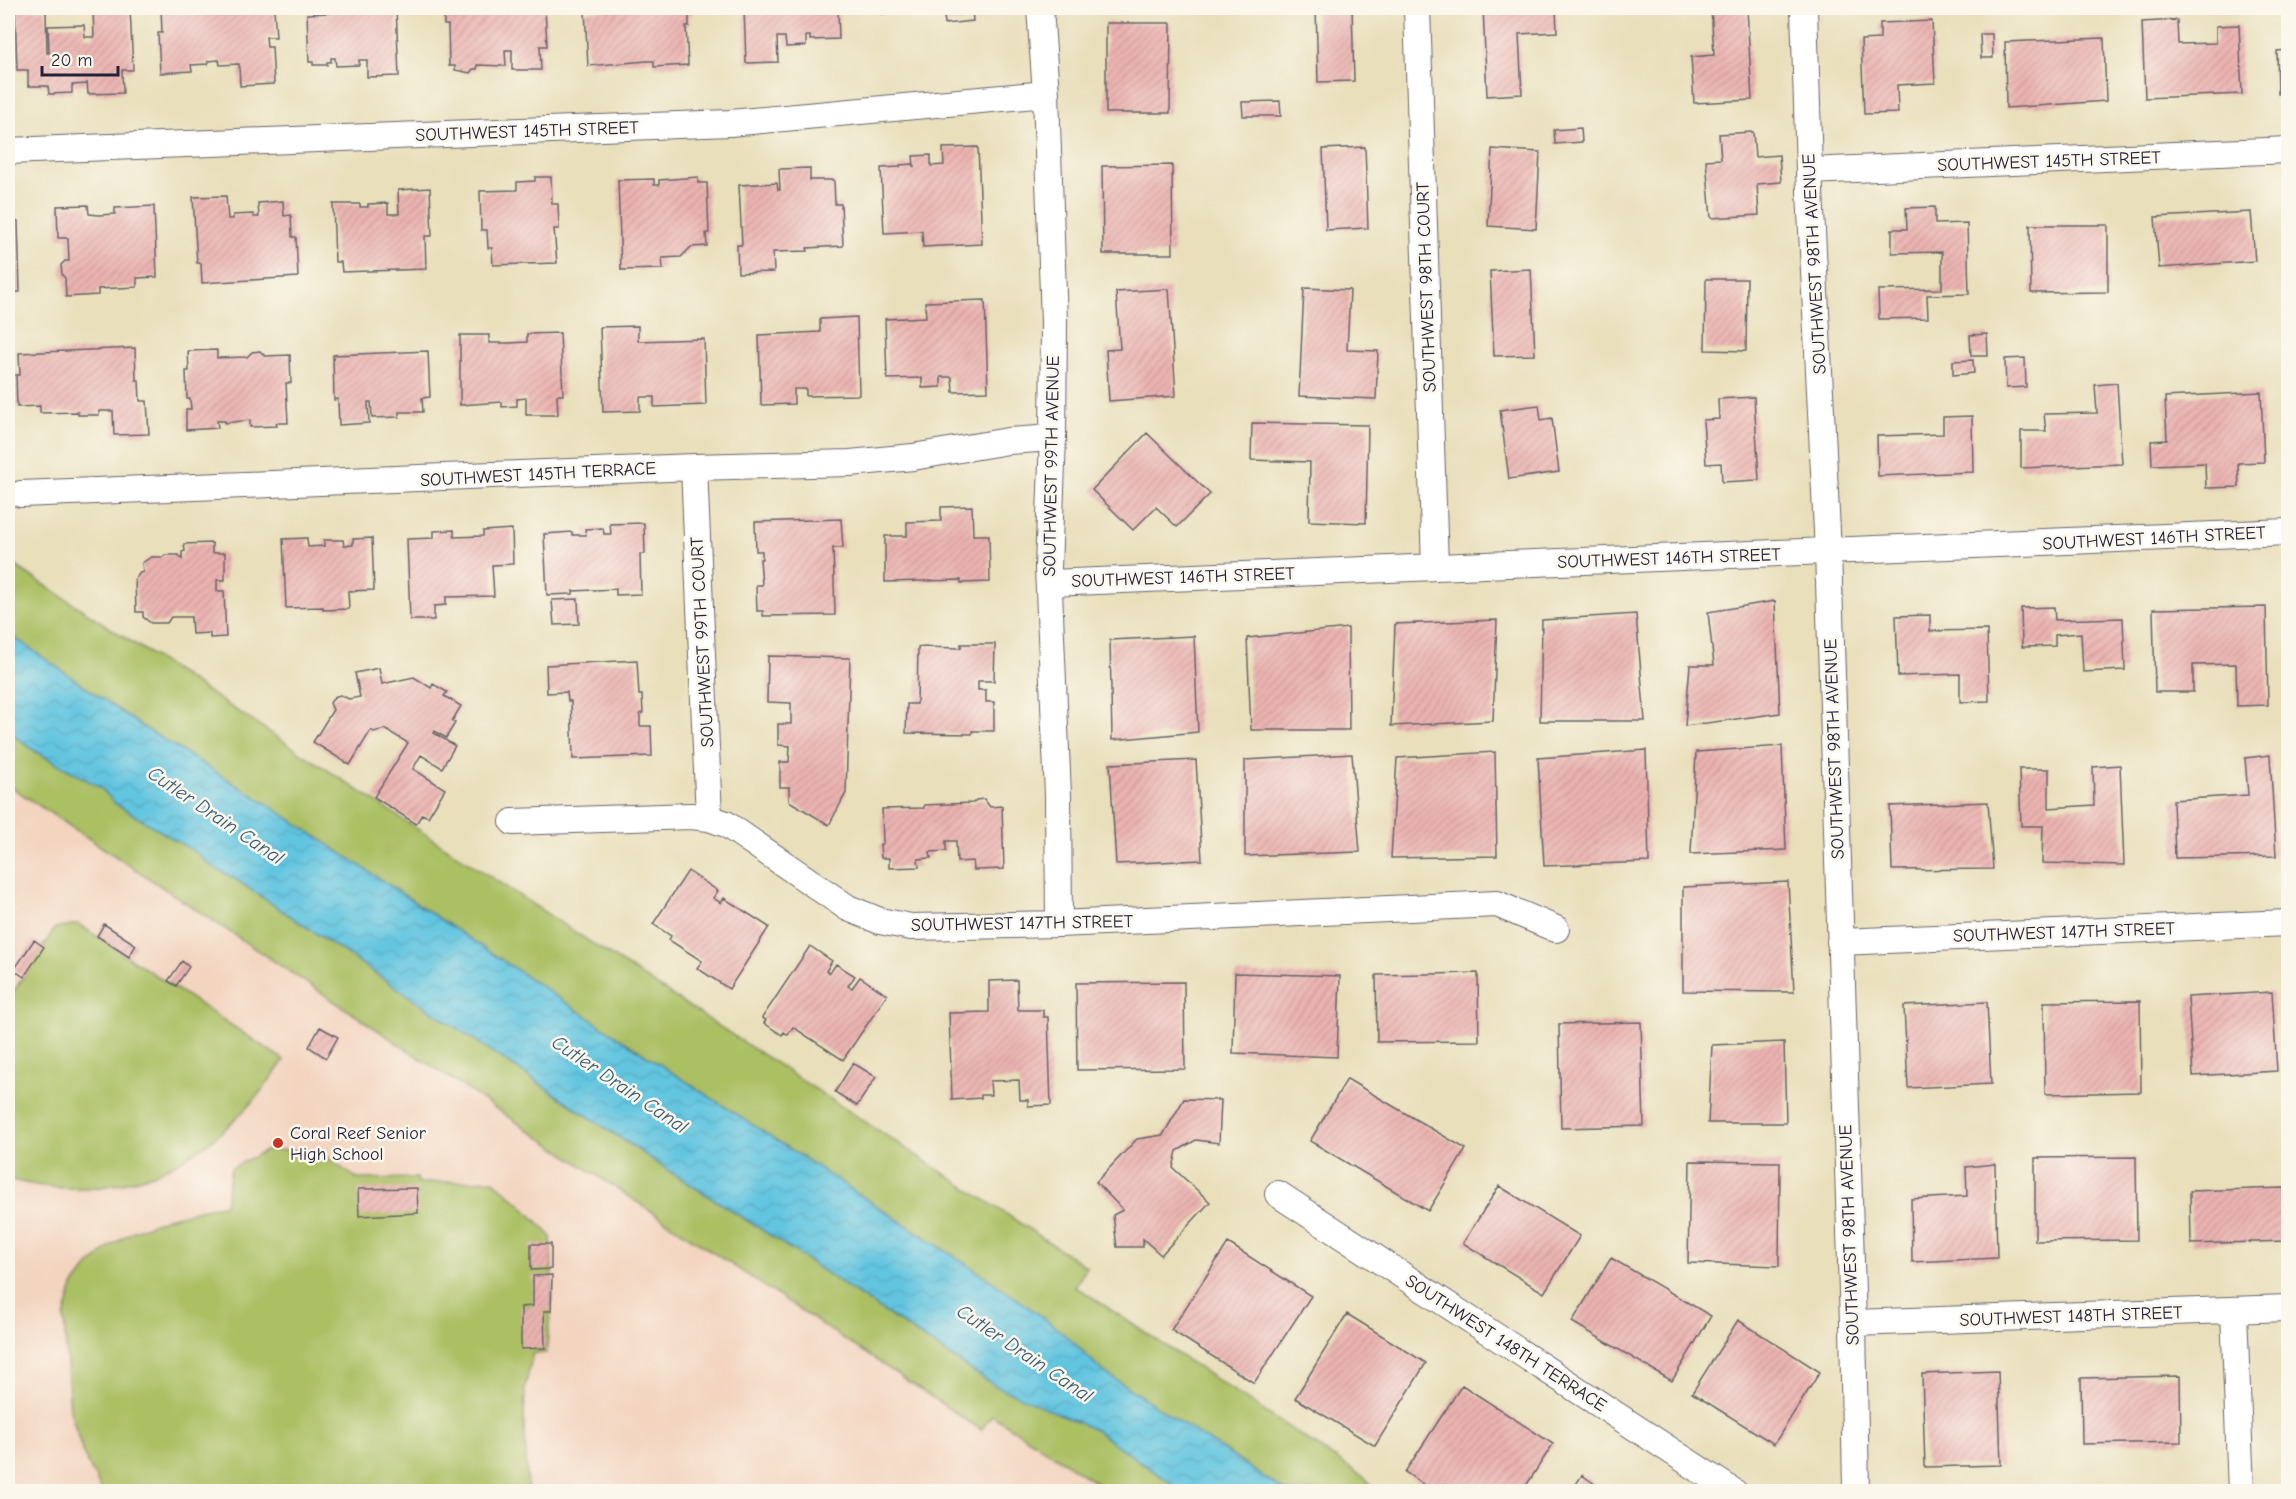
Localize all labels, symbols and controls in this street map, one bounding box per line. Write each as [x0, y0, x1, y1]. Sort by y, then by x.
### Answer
scale bar [42, 39, 118, 77]
text: 20 m [51, 50, 92, 71]
street label: SOUTHWEST 145TH STREET [415, 117, 640, 146]
street label: SOUTHWEST 145TH STREET [1937, 147, 2162, 176]
street label: SOUTHWEST 98TH AVENUE [1798, 153, 1831, 375]
street label: SOUTHWEST 98TH COURT [1412, 181, 1441, 393]
street label: SOUTHWEST 99TH AVENUE [1039, 355, 1064, 577]
street label: SOUTHWEST 145TH TERRACE [420, 458, 657, 491]
street label: SOUTHWEST 146TH STREET [2042, 522, 2267, 555]
street label: SOUTHWEST 99TH COURT [686, 536, 719, 748]
street label: SOUTHWEST 146TH STREET [1557, 544, 1782, 573]
street label: SOUTHWEST 146TH STREET [1071, 563, 1296, 592]
street label: SOUTHWEST 98TH AVENUE [1820, 638, 1849, 860]
water label: Cutler Drain Canal [143, 761, 289, 870]
street label: SOUTHWEST 147TH STREET [911, 911, 1134, 936]
street label: SOUTHWEST 147TH STREET [1953, 918, 2176, 947]
water label: Cutler Drain Canal [547, 1030, 693, 1139]
place label: Coral Reef Senior High School [290, 1123, 427, 1165]
street label: SOUTHWEST 98TH AVENUE [1835, 1124, 1864, 1346]
marker: Coral Reef Senior High School [271, 1136, 285, 1150]
street label: SOUTHWEST 148TH TERRACE [1401, 1270, 1610, 1416]
water label: Cutler Drain Canal [952, 1299, 1098, 1408]
street label: SOUTHWEST 148TH STREET [1959, 1302, 2183, 1331]

